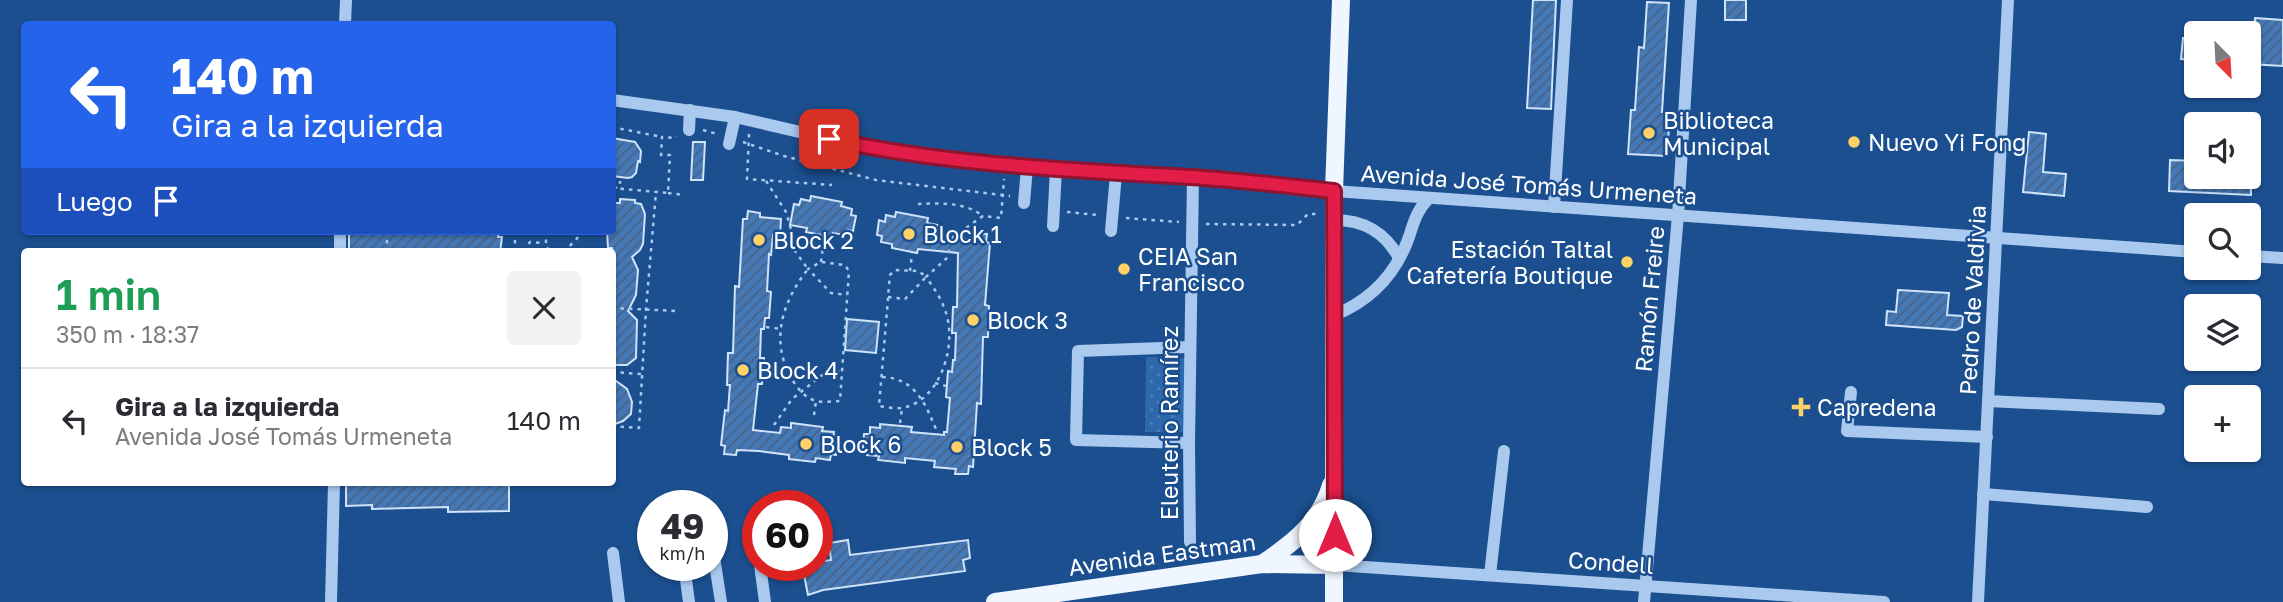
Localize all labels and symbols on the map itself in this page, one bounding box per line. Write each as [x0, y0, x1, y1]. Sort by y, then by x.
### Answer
north arrow [2184, 21, 2261, 98]
place label: Biblioteca Municipal [1663, 106, 1774, 160]
pin [799, 109, 859, 169]
marker: Biblioteca Municipal [1641, 125, 1657, 141]
place label: Nuevo Yi Fong [1868, 128, 2026, 156]
marker: Nuevo Yi Fong [1846, 134, 1862, 150]
street label: Avenida José Tomás Urmeneta [1360, 158, 1698, 210]
street label: Pedro de Valdivia [1953, 204, 1991, 396]
place label: Block 1 [923, 220, 1002, 248]
street label: Ramón Freire [1629, 225, 1669, 373]
place label: Block 2 [773, 226, 854, 254]
marker: Block 1 [901, 226, 917, 242]
marker: Block 2 [751, 232, 767, 248]
place label: Estación Taltal Cafetería Boutique [1407, 235, 1613, 289]
place label: CEIA San Francisco [1138, 242, 1245, 296]
marker: Estación Taltal Cafetería Boutique [1619, 254, 1635, 270]
marker: CEIA San Francisco [1116, 261, 1132, 277]
place label: Block 3 [987, 306, 1068, 334]
marker: Block 3 [965, 312, 981, 328]
street label: Eleuterio Ramírez [1155, 326, 1183, 520]
place label: Block 4 [757, 356, 839, 384]
marker: Block 4 [735, 362, 751, 378]
place label: Capredena [1817, 393, 1937, 421]
marker: Capredena [1791, 397, 1811, 417]
place label: Block 6 [820, 430, 902, 458]
place label: Block 5 [971, 433, 1052, 461]
marker: Block 6 [798, 436, 814, 452]
marker: Block 5 [949, 439, 965, 455]
speed limit sign: 60 [742, 490, 833, 581]
position arrow [1298, 498, 1372, 572]
street label: Avenida Eastman [1067, 527, 1257, 581]
street label: Condell [1567, 545, 1655, 579]

